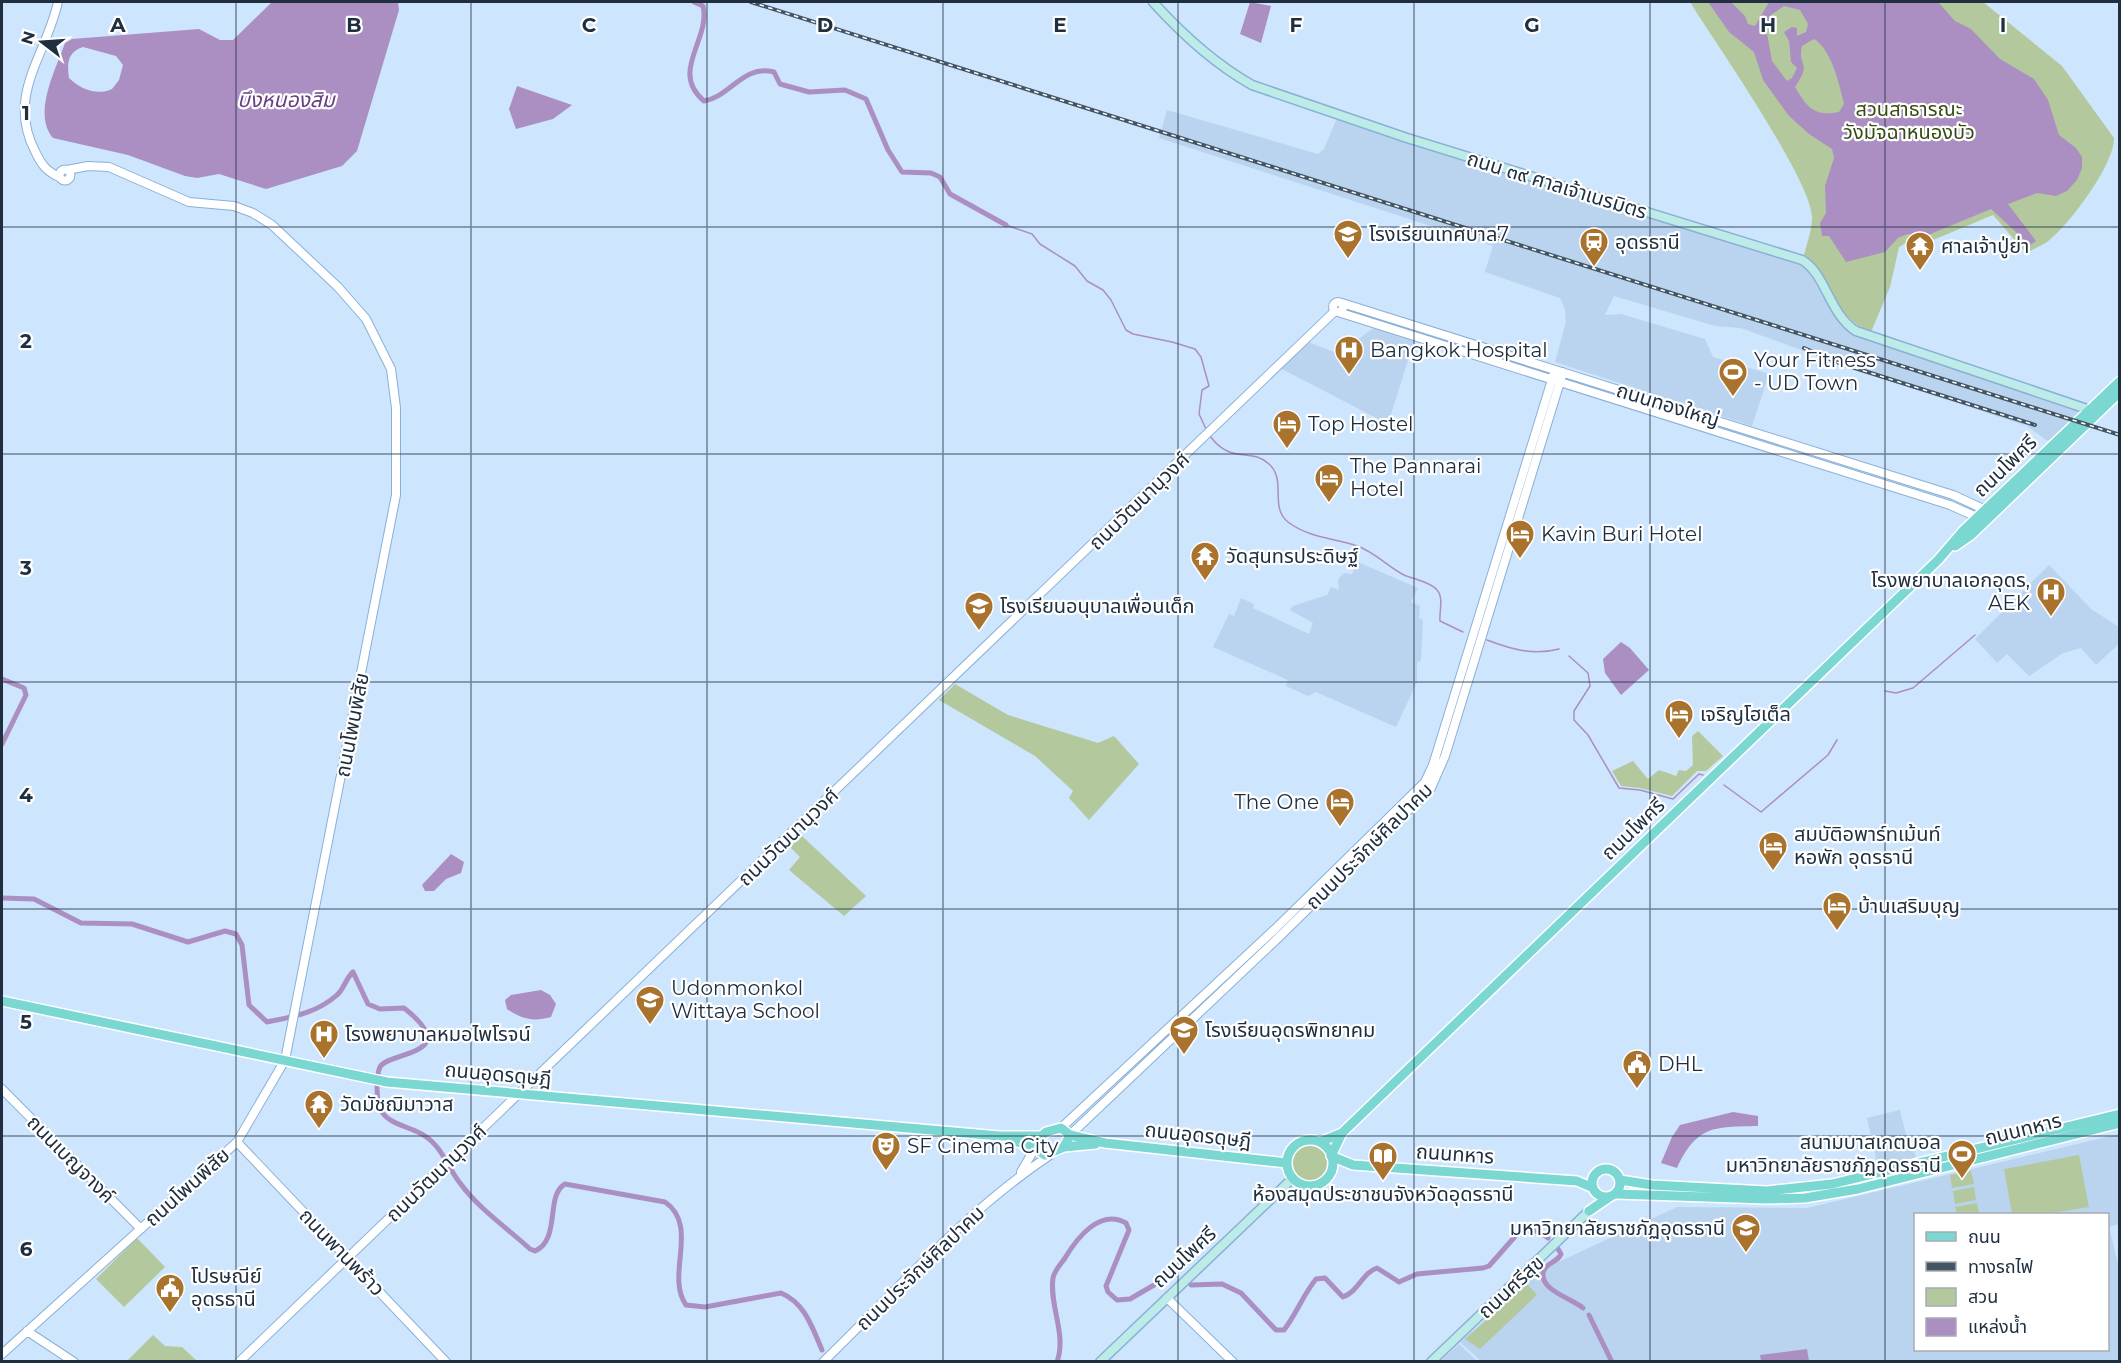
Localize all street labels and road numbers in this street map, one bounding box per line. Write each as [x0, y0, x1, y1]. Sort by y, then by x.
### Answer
street label: ถนน ๓๙ ศาลเจ้าเนรมิตร [1464, 146, 1650, 224]
street label: ถนนทองใหญ่ [1613, 378, 1723, 432]
street label: ถนนโพศรี [1968, 430, 2042, 502]
street label: ถนนวัฒนานุวงศ์ [1084, 447, 1194, 555]
street label: ถนนโพนพิสัย [330, 671, 374, 779]
street label: ถนนประจักษ์ศิลปาคม [1301, 778, 1437, 914]
street label: ถนนวัฒนานุวงศ์ [733, 783, 843, 891]
street label: ถนนโพศรี [1596, 793, 1670, 865]
street label: ถนนอุดรดุษฎี [444, 1057, 552, 1091]
street label: ถนนทหาร [1982, 1108, 2064, 1150]
street label: ถนนเบญจางค์ [22, 1110, 120, 1208]
street label: ถนนอุดรดุษฎี [1143, 1117, 1253, 1153]
street label: ถนนวัฒนานุวงศ์ [381, 1119, 491, 1227]
street label: ถนนทหาร [1415, 1139, 1495, 1169]
street label: ถนนโพนพิสัย [140, 1143, 234, 1231]
street label: ถนนประจักษ์ศิลปาคม [851, 1201, 989, 1335]
street label: ถนนพานพร้าว [294, 1203, 390, 1301]
street label: ถนนโพศรี [1147, 1221, 1221, 1293]
street label: ถนนศรีสุข [1473, 1251, 1549, 1323]

